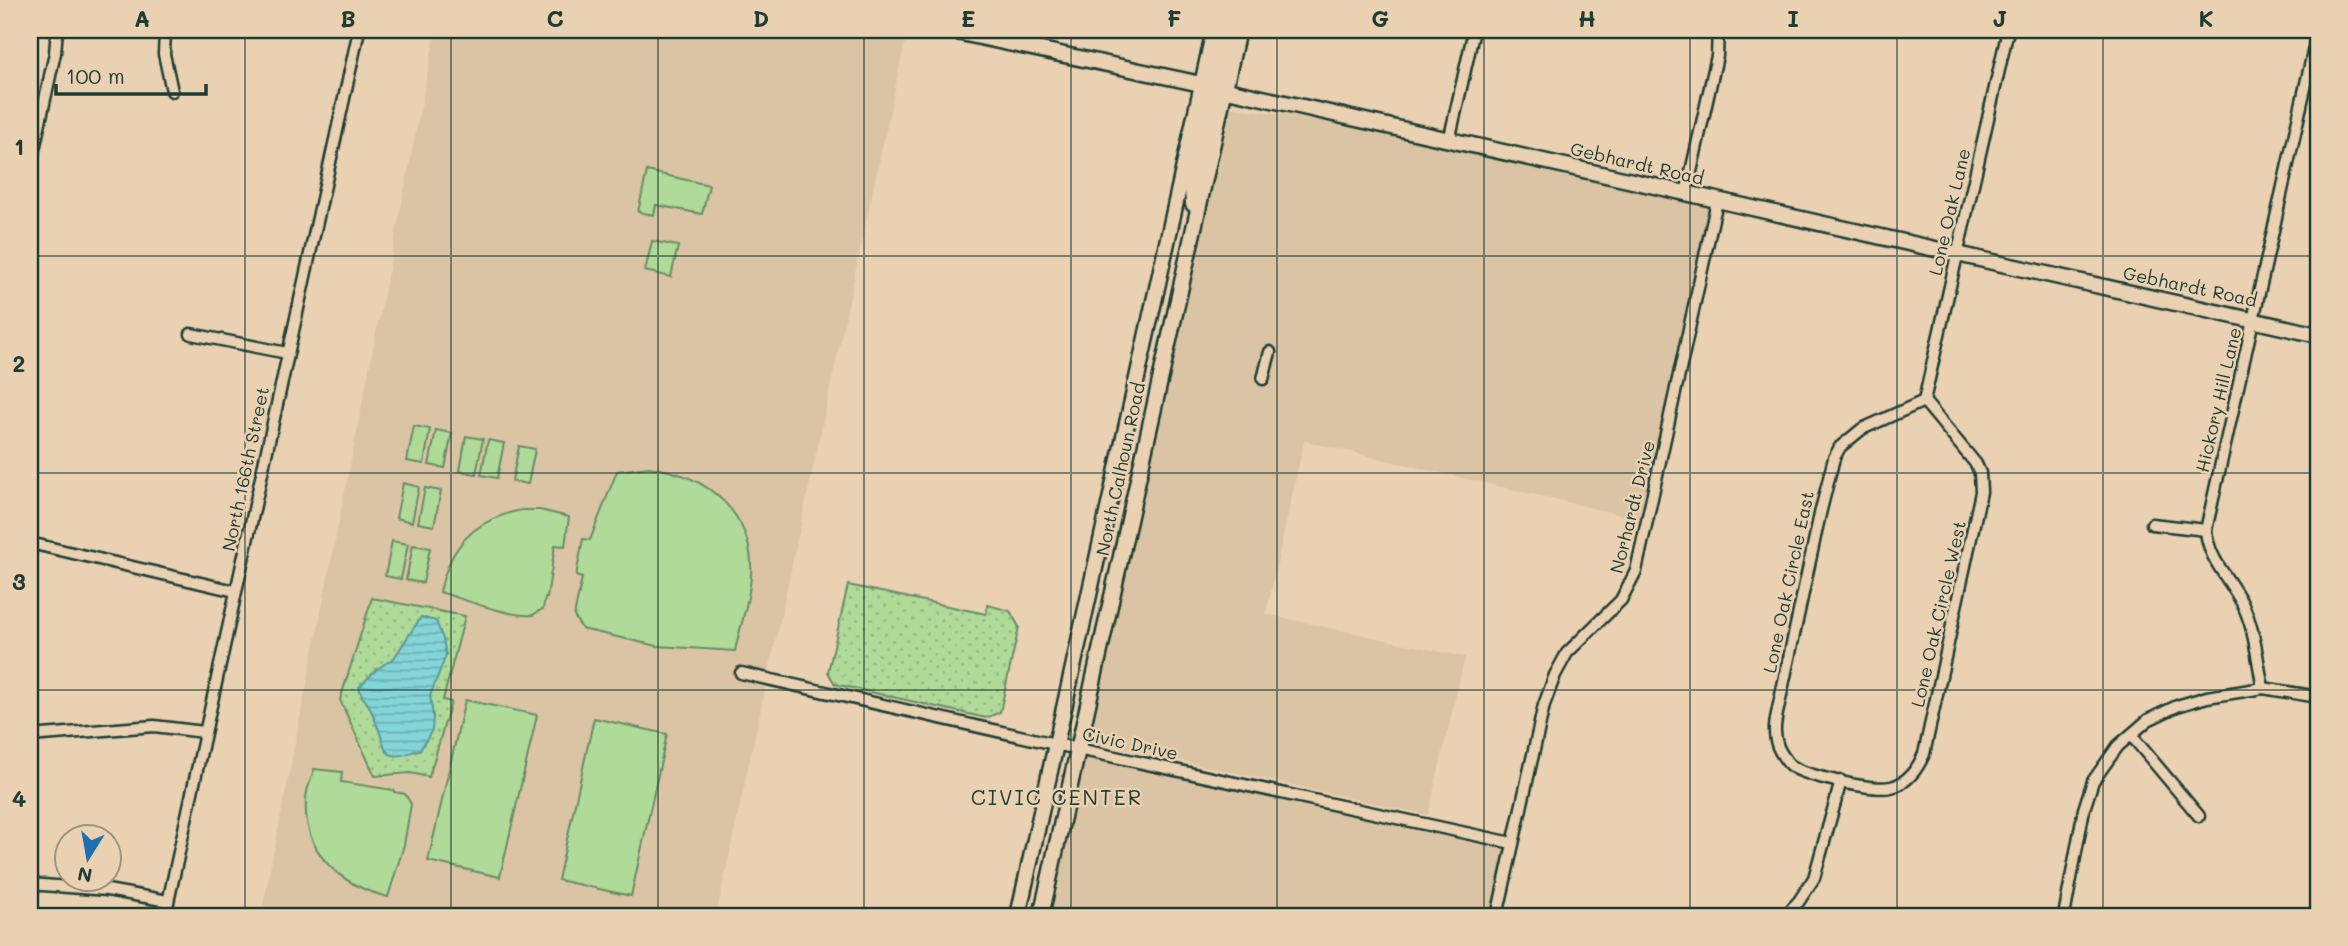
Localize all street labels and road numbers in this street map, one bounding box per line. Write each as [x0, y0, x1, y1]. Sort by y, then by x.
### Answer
street label: Gebhardt Road [1568, 136, 1706, 190]
street label: Lone Oak Lane [1923, 146, 1975, 278]
street label: Gebhardt Road [2121, 260, 2259, 312]
street label: Hickory Hill Lane [2190, 325, 2246, 475]
street label: North Calhoun Road [1090, 380, 1150, 558]
street label: North 166th Street [216, 384, 274, 553]
street label: Norhardt Drive [1604, 438, 1660, 576]
street label: Lone Oak Circle East [1757, 489, 1819, 675]
street label: Lone Oak Circle West [1905, 518, 1971, 709]
street label: Civic Drive [1080, 721, 1180, 765]

